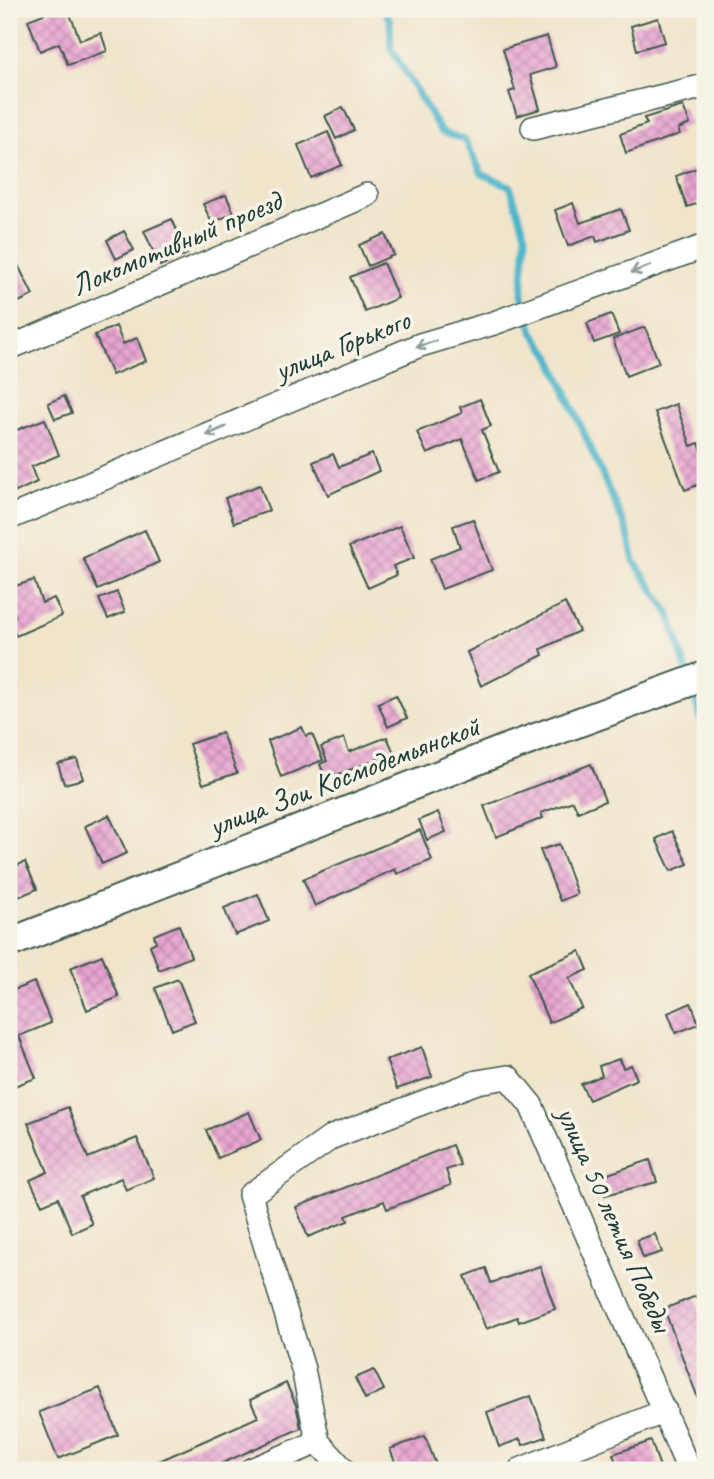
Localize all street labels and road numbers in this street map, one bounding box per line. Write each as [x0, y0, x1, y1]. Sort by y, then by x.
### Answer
street label: Локомотивный проезд [65, 181, 289, 304]
street label: улица Горького [267, 300, 416, 390]
street label: улица Зои Космодемьянской [202, 706, 486, 846]
street label: улица 50 летия Победы [548, 1099, 683, 1339]

